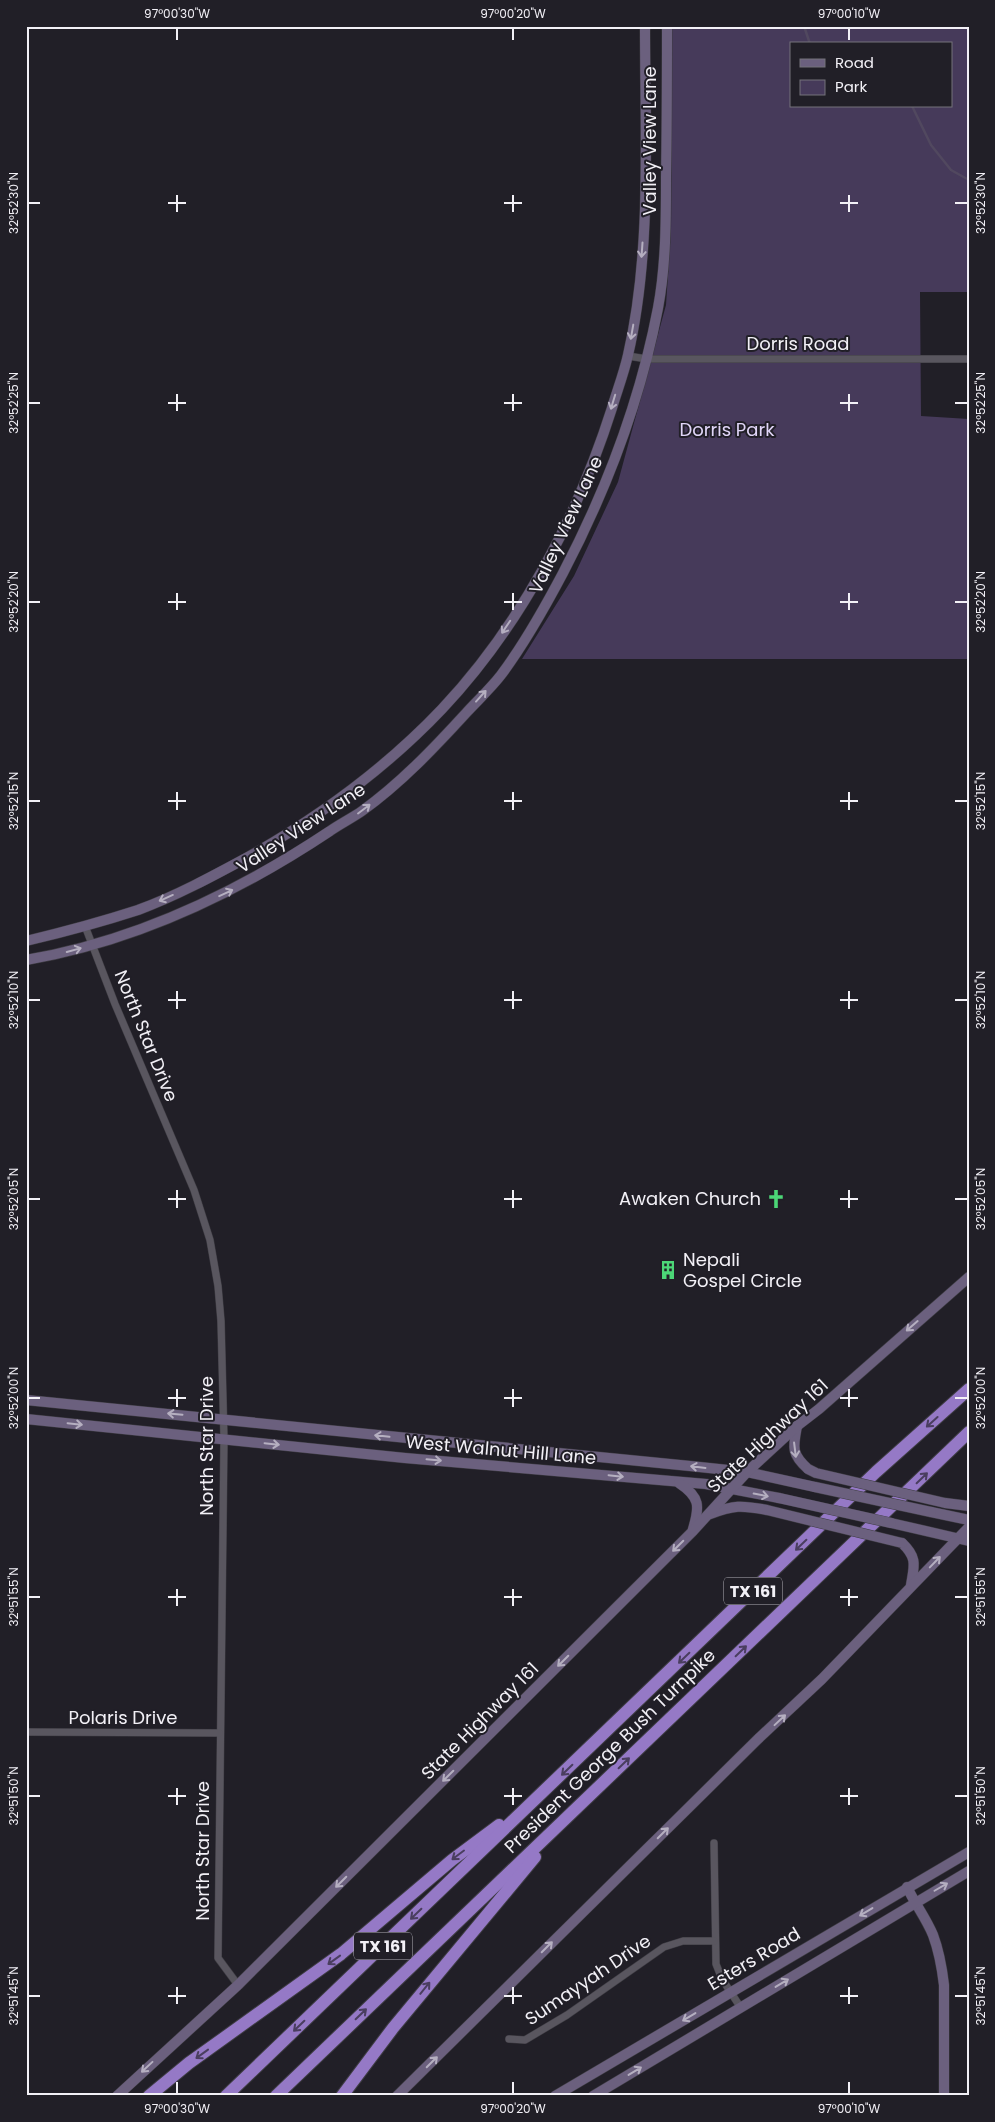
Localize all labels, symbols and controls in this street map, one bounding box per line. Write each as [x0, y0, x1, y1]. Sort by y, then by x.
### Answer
text: 97°00'30"W [144, 5, 210, 22]
text: 97°00'20"W [480, 5, 546, 22]
text: 97°00'10"W [818, 5, 881, 22]
legend [790, 42, 952, 108]
text: Road [835, 52, 874, 73]
street label: Valley View Lane [637, 66, 662, 216]
text: Park [835, 76, 867, 97]
text: 32°52'30"N [5, 172, 22, 234]
text: 32°52'30"N [972, 172, 989, 234]
one-way arrow [637, 242, 647, 258]
one-way arrow [626, 323, 636, 339]
street label: Dorris Road [746, 331, 850, 356]
text: 32°52'25"N [5, 372, 22, 434]
text: 32°52'25"N [972, 372, 989, 434]
one-way arrow [608, 394, 618, 410]
park label: Dorris Park [680, 417, 775, 442]
street label: Valley View Lane [523, 452, 608, 598]
text: 32°52'20"N [5, 571, 22, 633]
text: 32°52'20"N [972, 571, 989, 633]
one-way arrow [501, 620, 511, 634]
one-way arrow [475, 690, 487, 703]
text: 32°52'15"N [5, 772, 22, 830]
text: 32°52'15"N [972, 772, 989, 830]
street label: Valley View Lane [231, 776, 370, 879]
one-way arrow [357, 804, 371, 814]
one-way arrow [218, 888, 233, 897]
one-way arrow [159, 893, 174, 903]
one-way arrow [66, 945, 82, 955]
street label: North Star Drive [109, 966, 184, 1105]
text: 32°52'10"N [5, 971, 22, 1029]
text: 32°52'10"N [972, 971, 989, 1029]
text: 32°52'05"N [5, 1168, 22, 1230]
text: 32°52'05"N [972, 1168, 989, 1230]
place label: Awaken Church [619, 1186, 761, 1211]
church icon: Awaken Church [765, 1188, 787, 1210]
place label: Nepali Gospel Circle [683, 1247, 802, 1293]
building icon: Nepali Gospel Circle [657, 1259, 679, 1281]
one-way arrow [906, 1320, 919, 1332]
text: 32°52'00"N [5, 1367, 22, 1429]
text: 32°52'00"N [972, 1367, 989, 1429]
street label: State Highway 161 [702, 1373, 834, 1498]
street label: North Star Drive [194, 1376, 219, 1516]
one-way arrow [167, 1409, 183, 1419]
one-way arrow [926, 1416, 939, 1427]
one-way arrow [66, 1419, 82, 1429]
street label: West Walnut Hill Lane [405, 1429, 597, 1470]
one-way arrow [374, 1431, 390, 1441]
one-way arrow [264, 1439, 280, 1449]
one-way arrow [790, 1441, 800, 1457]
one-way arrow [426, 1455, 442, 1465]
one-way arrow [691, 1462, 707, 1472]
one-way arrow [608, 1471, 624, 1481]
one-way arrow [915, 1472, 928, 1484]
one-way arrow [752, 1490, 768, 1500]
one-way arrow [795, 1539, 808, 1551]
one-way arrow [671, 1540, 684, 1552]
one-way arrow [929, 1555, 941, 1568]
text: 32°51'55"N [5, 1567, 22, 1627]
text: 32°51'55"N [972, 1567, 989, 1627]
road number: TX 161 [724, 1578, 782, 1604]
street label: President George Bush Turnpike [499, 1643, 721, 1859]
one-way arrow [735, 1645, 747, 1657]
one-way arrow [678, 1652, 691, 1664]
one-way arrow [557, 1655, 569, 1667]
street label: State Highway 161 [415, 1656, 544, 1785]
street label: Polaris Drive [68, 1705, 178, 1730]
one-way arrow [773, 1714, 786, 1726]
one-way arrow [617, 1757, 630, 1769]
one-way arrow [560, 1764, 573, 1776]
text: 32°51'50"N [5, 1766, 22, 1826]
text: 32°51'50"N [972, 1766, 989, 1826]
one-way arrow [441, 1770, 454, 1782]
street label: North Star Drive [190, 1781, 215, 1921]
one-way arrow [657, 1827, 669, 1839]
one-way arrow [452, 1850, 465, 1861]
one-way arrow [334, 1876, 347, 1888]
one-way arrow [934, 1882, 949, 1892]
one-way arrow [859, 1907, 873, 1917]
one-way arrow [410, 1908, 423, 1920]
street label: Esters Road [703, 1921, 805, 1996]
street label: Sumayyah Drive [520, 1928, 656, 2031]
road number: TX 161 [354, 1932, 412, 1960]
one-way arrow [541, 1942, 553, 1954]
one-way arrow [327, 1955, 341, 1965]
text: 32°51'45"N [5, 1966, 22, 2026]
text: 32°51'45"N [972, 1966, 989, 2026]
one-way arrow [775, 1977, 789, 1987]
one-way arrow [420, 1982, 431, 1995]
one-way arrow [355, 2008, 368, 2020]
one-way arrow [683, 2012, 697, 2022]
one-way arrow [292, 2020, 305, 2032]
one-way arrow [195, 2049, 209, 2060]
one-way arrow [425, 2056, 437, 2068]
one-way arrow [141, 2061, 154, 2073]
one-way arrow [627, 2066, 642, 2076]
text: 97°00'30"W [144, 2100, 210, 2117]
text: 97°00'20"W [480, 2100, 546, 2117]
text: 97°00'10"W [818, 2100, 881, 2117]

